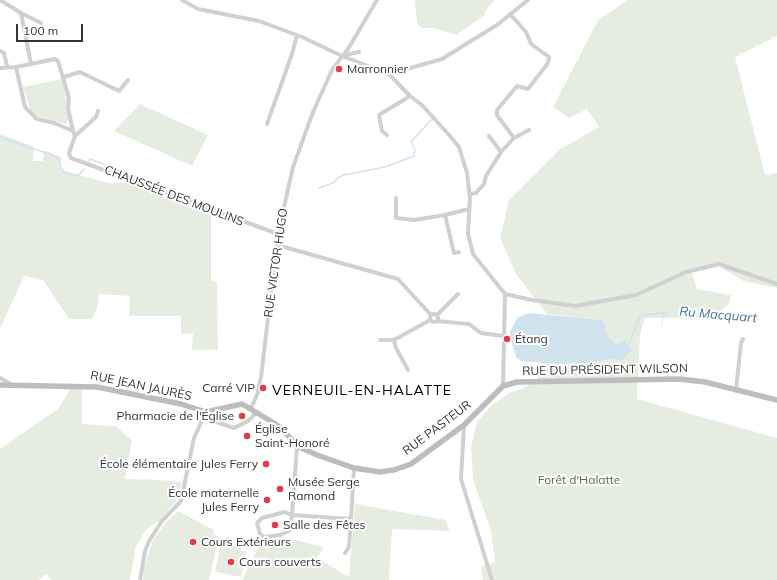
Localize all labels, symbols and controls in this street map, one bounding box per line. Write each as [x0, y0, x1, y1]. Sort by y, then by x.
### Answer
scale bar [18, 16, 85, 42]
text: 100 m [23, 23, 58, 38]
place label: Marronnier [347, 62, 408, 76]
marker: Marronnier [334, 64, 344, 74]
street label: CHAUSSÉE DES MOULINS [102, 163, 246, 229]
street label: RUE VICTOR HUGO [261, 207, 291, 319]
water label: Ru Macquart [679, 304, 757, 326]
place label: Étang [515, 332, 548, 346]
marker: Étang [502, 334, 512, 344]
street label: RUE DU PRÉSIDENT WILSON [522, 361, 688, 379]
street label: RUE JEAN JAURÈS [89, 368, 193, 404]
place label: Carré VIP [202, 381, 255, 395]
marker: Carré VIP [258, 383, 268, 393]
district label: VERNEUIL-EN-HALATTE [272, 383, 452, 399]
street label: RUE PASTEUR [400, 398, 474, 458]
place label: Pharmacie de l'Église [117, 409, 234, 423]
marker: Pharmacie de l'Église [237, 411, 247, 421]
place label: Église Saint-Honoré [255, 422, 330, 450]
marker: Église Saint-Honoré [242, 431, 252, 441]
place label: École élémentaire Jules Ferry [100, 457, 258, 471]
marker: École élémentaire Jules Ferry [261, 459, 271, 469]
park label: Forêt d'Halatte [538, 473, 620, 487]
place label: Musée Serge Ramond [288, 475, 359, 503]
marker: Musée Serge Ramond [275, 484, 285, 494]
place label: École maternelle Jules Ferry [168, 486, 259, 514]
marker: École maternelle Jules Ferry [262, 495, 272, 505]
place label: Salle des Fêtes [283, 518, 366, 532]
marker: Salle des Fêtes [270, 520, 280, 530]
place label: Cours Extérieurs [201, 535, 291, 549]
marker: Cours Extérieurs [188, 537, 198, 547]
place label: Cours couverts [239, 555, 321, 569]
marker: Cours couverts [226, 557, 236, 567]

